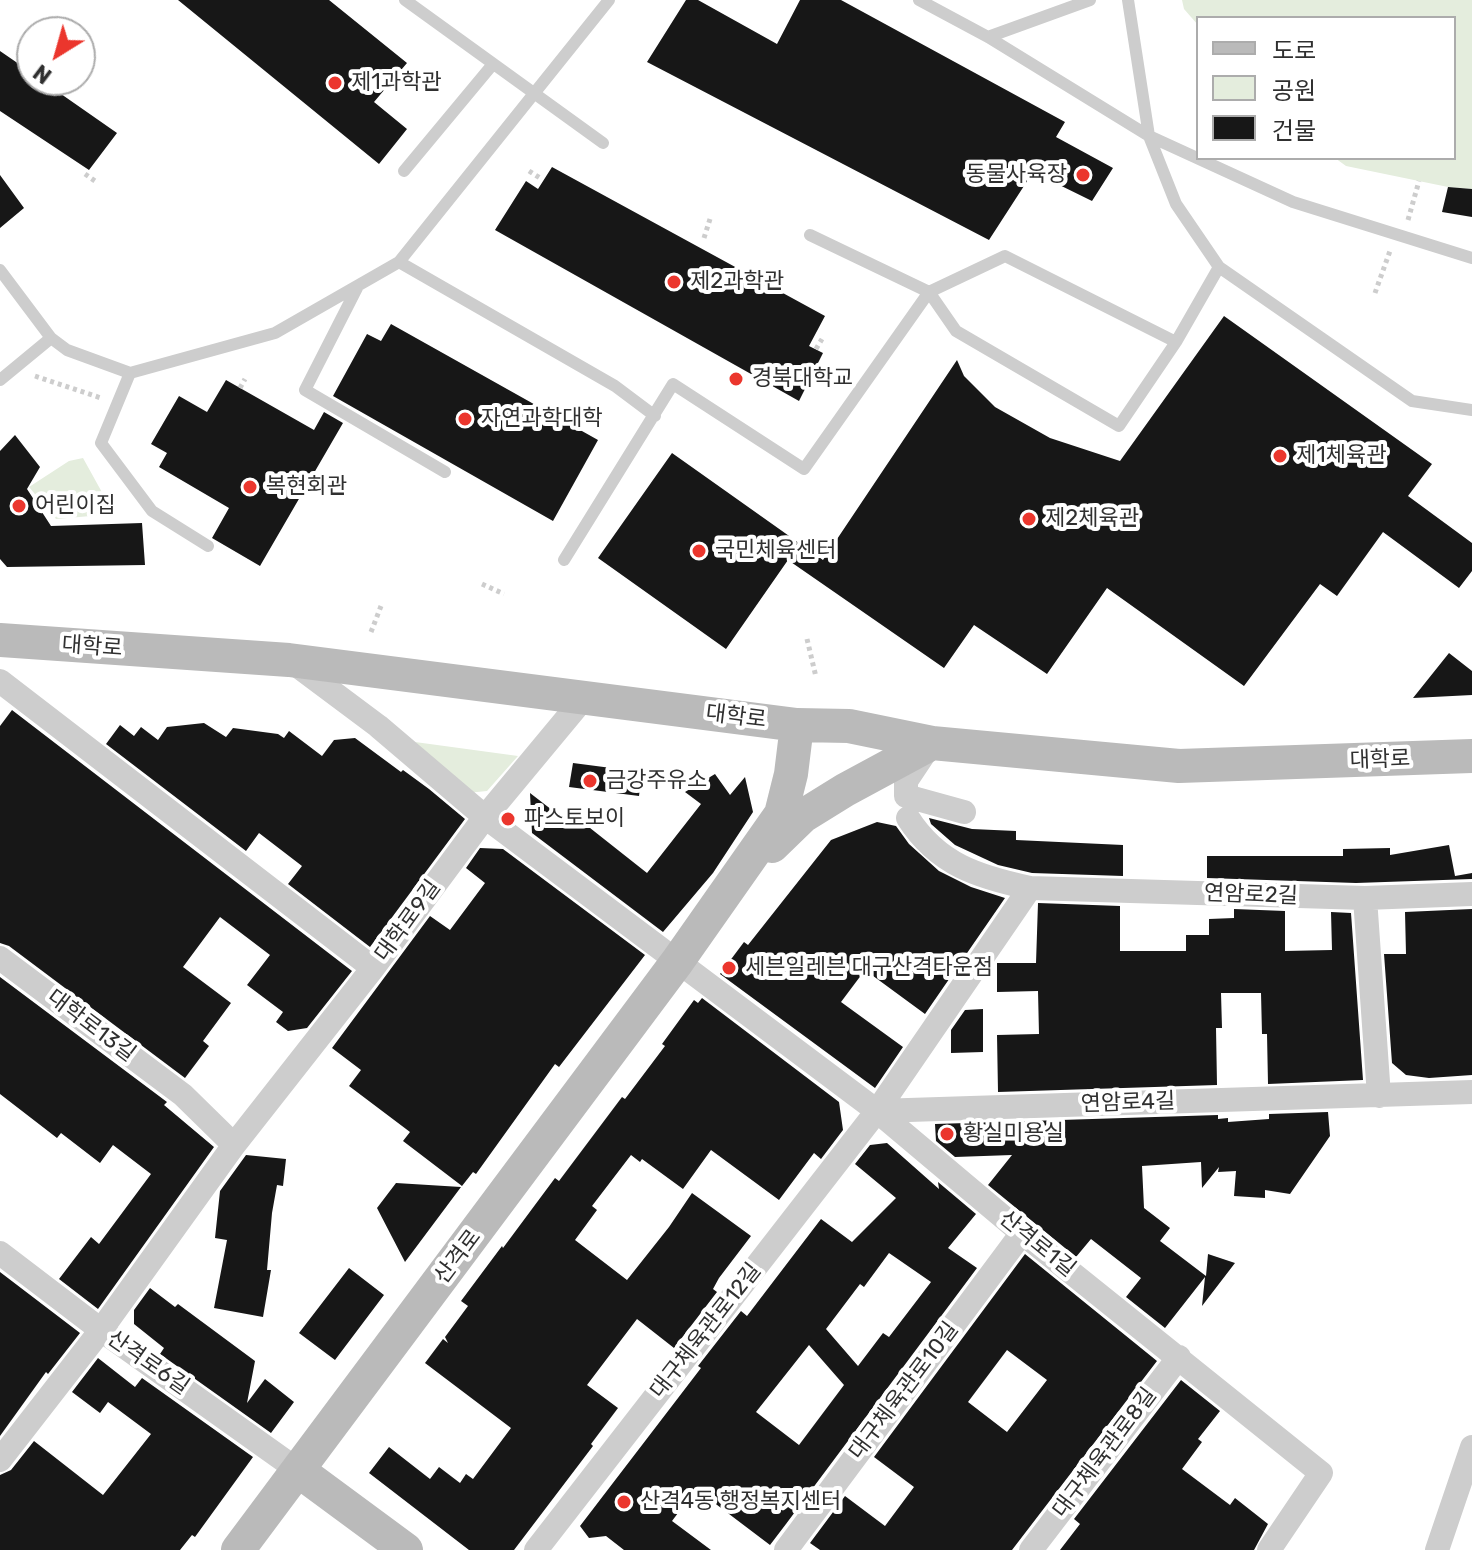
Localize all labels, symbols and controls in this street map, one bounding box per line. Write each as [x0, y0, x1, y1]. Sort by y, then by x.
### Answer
north arrow [16, 16, 96, 96]
legend [1196, 16, 1456, 160]
text: 도로 [1272, 37, 1316, 65]
text: N [28, 58, 57, 90]
place label: 제1과학관 [351, 70, 441, 96]
marker: 제1과학관 [326, 74, 344, 92]
text: 공원 [1272, 77, 1316, 105]
text: 건물 [1272, 117, 1316, 145]
place label: 동물사육장 [966, 162, 1067, 188]
marker: 동물사육장 [1074, 166, 1092, 184]
place label: 제2과학관 [690, 269, 784, 295]
marker: 제2과학관 [665, 273, 683, 291]
place label: 경북대학교 [752, 366, 853, 392]
marker: 경북대학교 [727, 370, 745, 388]
place label: 자연과학대학 [481, 406, 602, 432]
marker: 자연과학대학 [456, 410, 474, 428]
place label: 제1체육관 [1296, 443, 1386, 469]
marker: 제1체육관 [1271, 447, 1289, 465]
place label: 복현회관 [266, 474, 347, 500]
marker: 복현회관 [241, 478, 259, 496]
place label: 어린이집 [35, 493, 116, 519]
marker: 어린이집 [10, 497, 28, 515]
place label: 제2체육관 [1045, 506, 1139, 532]
marker: 제2체육관 [1020, 510, 1038, 528]
place label: 국민체육센터 [715, 538, 836, 564]
marker: 국민체육센터 [690, 542, 708, 560]
street label: 대학로 [61, 632, 123, 662]
street label: 대학로 [704, 700, 768, 734]
street label: 대학로 [1349, 746, 1411, 774]
place label: 금강주유소 [606, 768, 707, 794]
marker: 금강주유소 [581, 772, 599, 790]
place label: 파스토보이 [524, 806, 625, 832]
marker: 파스토보이 [499, 810, 517, 828]
street label: 대학로9길 [370, 875, 446, 967]
street label: 연암로2길 [1204, 880, 1298, 910]
place label: 세븐일레븐 대구산격타운점 [745, 955, 993, 981]
marker: 세븐일레븐 대구산격타운점 [720, 959, 738, 977]
street label: 대학로13길 [42, 984, 140, 1068]
street label: 연암로4길 [1080, 1088, 1176, 1118]
place label: 황실미용실 [963, 1121, 1064, 1147]
marker: 황실미용실 [938, 1125, 956, 1143]
street label: 산격로1길 [994, 1205, 1080, 1283]
street label: 산격로 [429, 1225, 487, 1289]
street label: 대구체육관로12길 [645, 1258, 767, 1404]
street label: 대구체육관로10길 [844, 1317, 964, 1465]
street label: 산격로6길 [102, 1325, 194, 1401]
street label: 대구체육관로8길 [1048, 1383, 1162, 1523]
place label: 산격4동 행정복지센터 [640, 1489, 841, 1515]
marker: 산격4동 행정복지센터 [615, 1493, 633, 1511]

